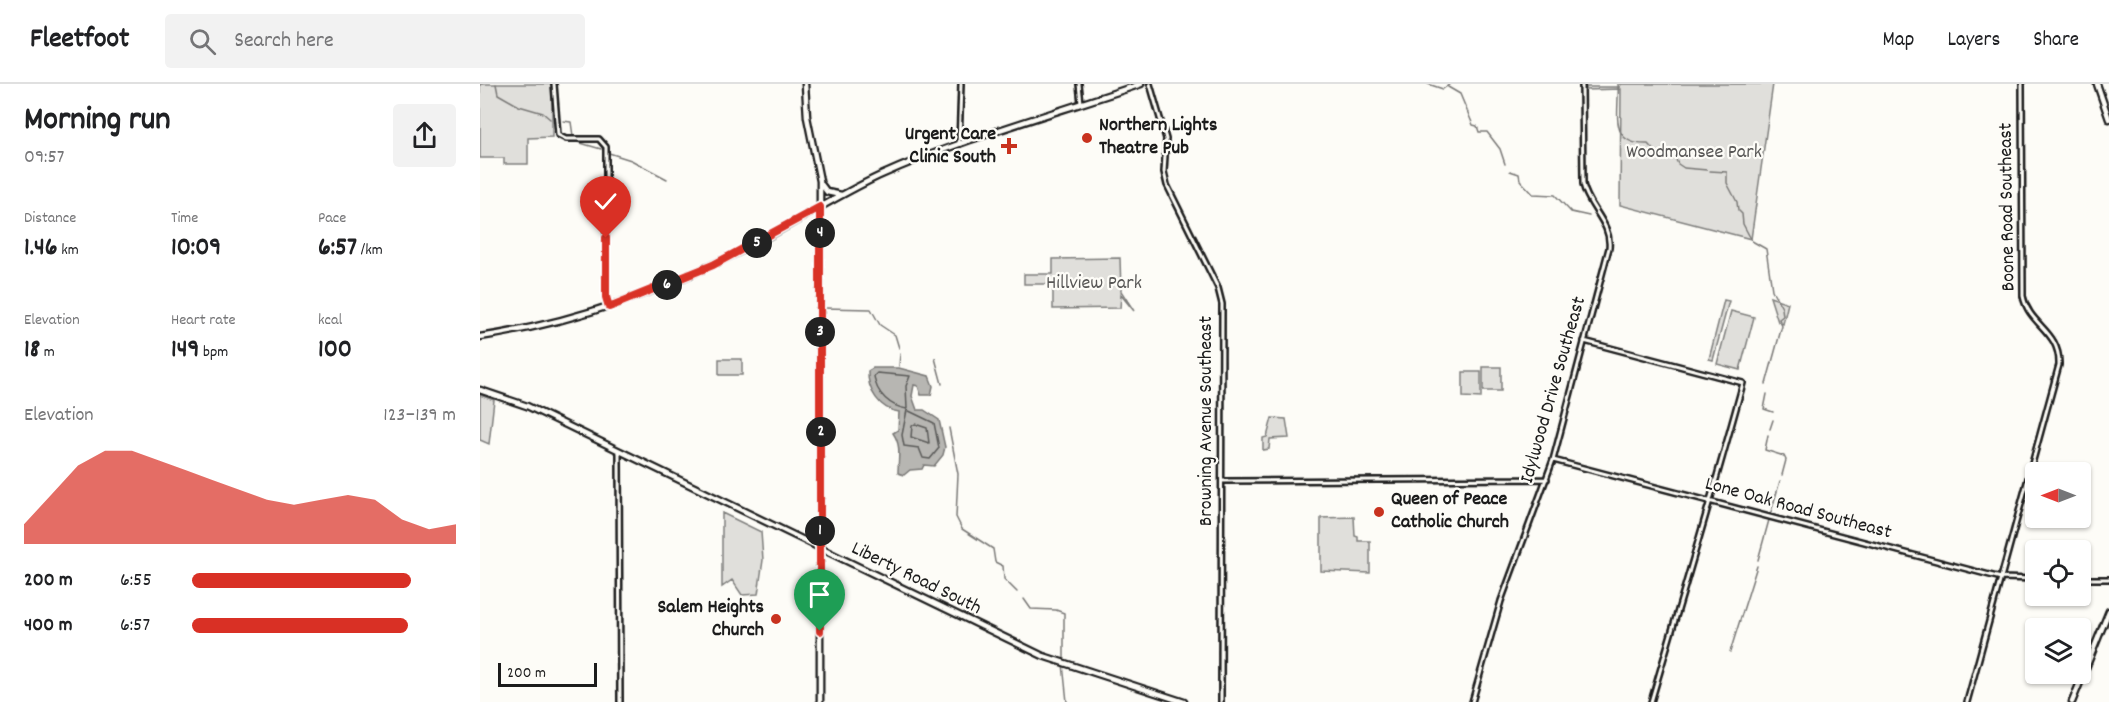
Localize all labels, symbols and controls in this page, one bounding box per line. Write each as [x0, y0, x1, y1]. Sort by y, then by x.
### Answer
search box [165, 14, 585, 68]
text: Fleetfoot [30, 21, 129, 61]
icon: search [186, 25, 219, 58]
text: Search here [234, 26, 334, 57]
text: Map [1883, 26, 1914, 56]
text: Layers [1947, 26, 2000, 56]
text: Share [2033, 26, 2079, 56]
text: Morning run [24, 98, 171, 145]
button: share [393, 104, 456, 167]
place label: Northern Lights Theatre Pub [1099, 112, 1217, 163]
place label: Urgent Care Clinic South [905, 121, 996, 172]
street label: Boone Road Southeast [1993, 122, 2023, 292]
marker: Northern Lights Theatre Pub [1080, 131, 1094, 145]
marker: Urgent Care Clinic South [1000, 137, 1018, 155]
park label: Woodmansee Park [1626, 139, 1762, 167]
text: 09:57 [24, 144, 64, 172]
pin [580, 176, 631, 238]
icon: check [589, 185, 622, 218]
text: Distance [24, 207, 76, 230]
text: Time [171, 207, 198, 230]
text: Pace [318, 207, 346, 230]
pin: 4 [805, 218, 835, 248]
text: 4 [817, 221, 823, 244]
pin: 5 [742, 228, 772, 258]
text: 1.46 [24, 230, 58, 267]
text: 10:09 [171, 230, 221, 267]
text: 6:57 [318, 230, 357, 267]
text: 5 [753, 231, 761, 254]
text: km [58, 239, 79, 262]
text: /km [357, 239, 383, 262]
pin: 6 [652, 270, 682, 300]
park label: Hillview Park [1046, 270, 1142, 298]
text: 6 [663, 273, 671, 296]
street label: Idylwood Drive Southeast [1514, 293, 1594, 487]
text: Elevation [24, 309, 80, 332]
text: Heart rate [171, 309, 236, 332]
text: kcal [318, 309, 342, 332]
street label: Browning Avenue Southeast [1193, 316, 1221, 526]
pin: 3 [805, 317, 835, 347]
text: 3 [816, 320, 824, 343]
text: 18 [24, 332, 40, 369]
text: 149 [171, 332, 199, 369]
text: 100 [318, 332, 352, 369]
text: m [40, 341, 55, 364]
text: bpm [199, 341, 228, 364]
text: Elevation [24, 402, 94, 430]
text: 123–139 m [383, 402, 456, 430]
pin: 2 [806, 417, 836, 447]
text: 2 [818, 420, 825, 443]
north arrow [2025, 462, 2091, 528]
map controls [2025, 462, 2091, 684]
street label: Lone Oak Road Southeast [1702, 471, 1894, 547]
place label: Queen of Peace Catholic Church [1391, 486, 1509, 537]
marker: Queen of Peace Catholic Church [1372, 505, 1386, 519]
pin: 1 [805, 516, 835, 546]
text: 1 [818, 519, 822, 542]
street label: Liberty Road South [846, 535, 986, 623]
button: locate [2025, 540, 2091, 606]
text: 200 m [24, 567, 73, 595]
text: 6:55 [120, 567, 152, 595]
pin [794, 569, 845, 631]
icon: arrive [803, 578, 836, 611]
place label: Salem Heights Church [658, 594, 764, 645]
text: 400 m [24, 612, 72, 640]
text: 6:57 [120, 612, 150, 640]
marker: Salem Heights Church [769, 612, 783, 626]
button: layers [2025, 618, 2091, 684]
scale bar [498, 660, 597, 688]
text: 200 m [507, 662, 546, 685]

